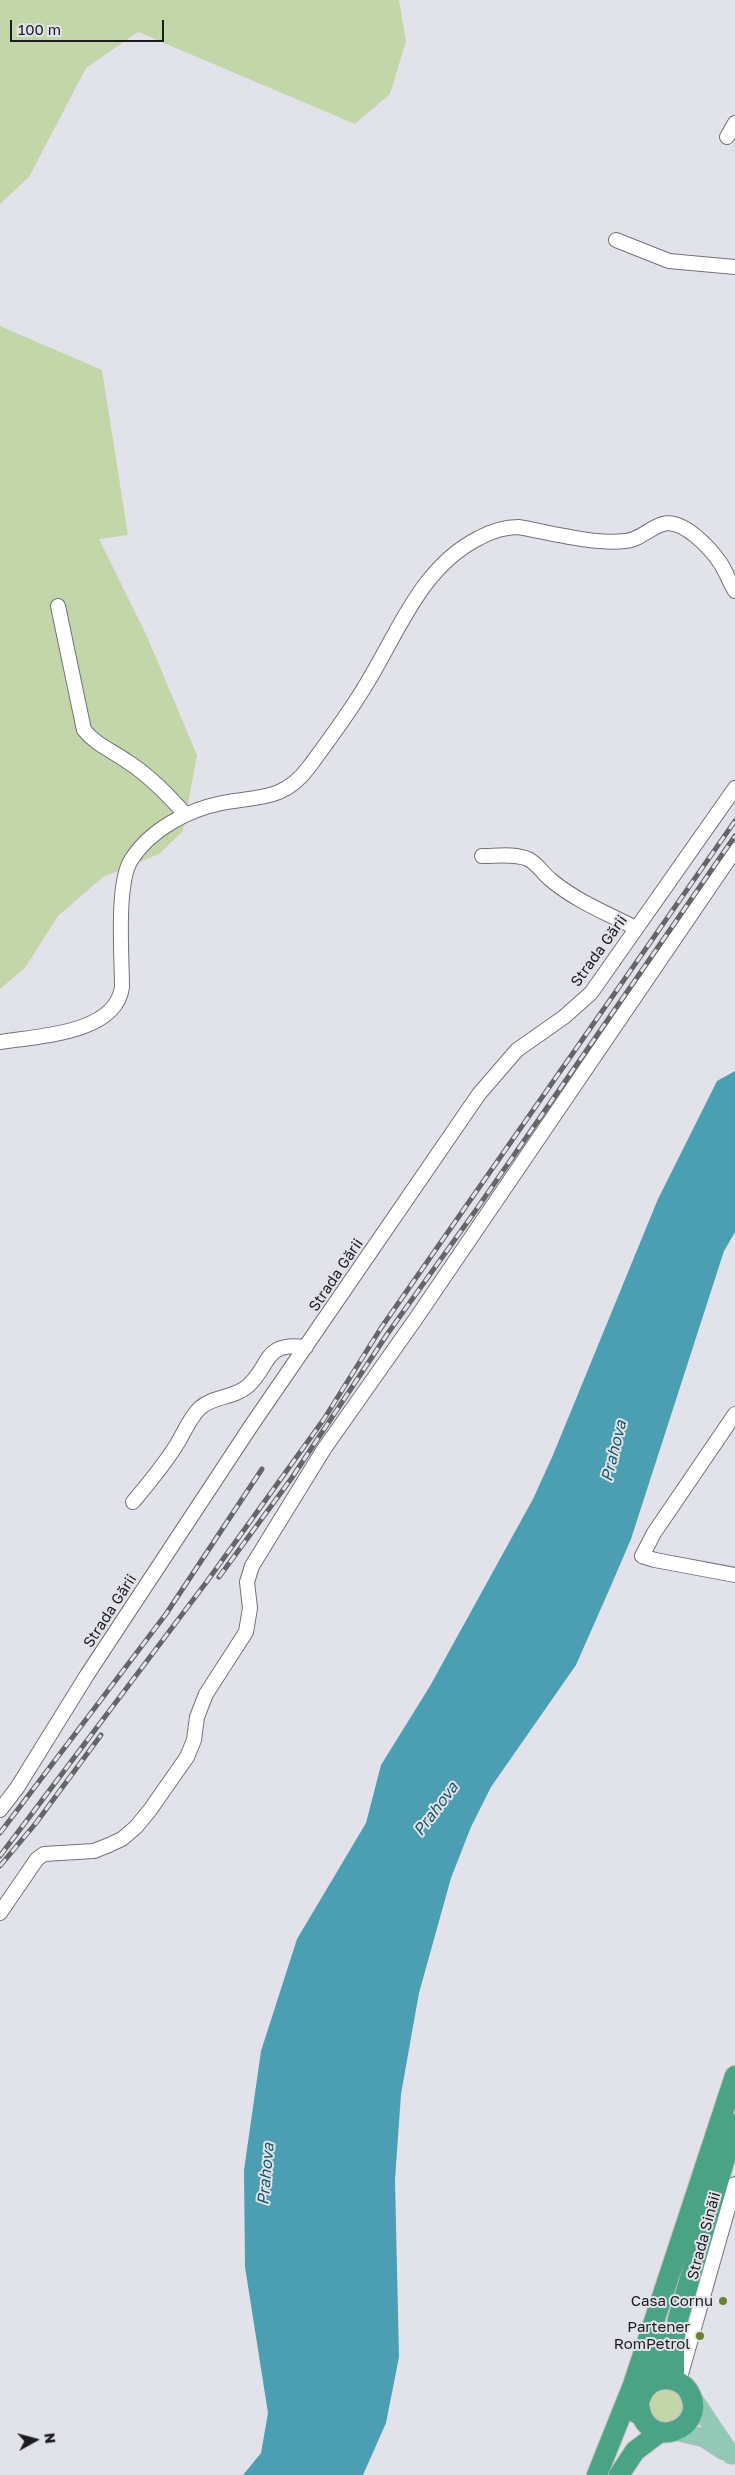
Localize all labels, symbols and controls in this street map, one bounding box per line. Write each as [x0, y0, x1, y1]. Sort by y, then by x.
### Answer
scale bar [12, 10, 166, 42]
text: 100 m [18, 20, 61, 38]
street label: Strada Gării [567, 912, 631, 990]
street label: Strada Gării [305, 1235, 367, 1315]
water label: Prahova [597, 1418, 631, 1484]
street label: Strada Gării [80, 1571, 140, 1651]
water label: Prahova [410, 1778, 462, 1840]
water label: Prahova [254, 2142, 278, 2206]
street label: Strada Sinăii [684, 2190, 724, 2282]
place label: Casa Cornu [631, 2292, 713, 2310]
marker: Casa Cornu [717, 2295, 729, 2307]
place label: Partener RomPetrol [614, 2318, 690, 2353]
marker: Partener RomPetrol [694, 2330, 706, 2342]
north arrow [10, 2415, 60, 2465]
text: N [41, 2432, 59, 2444]

